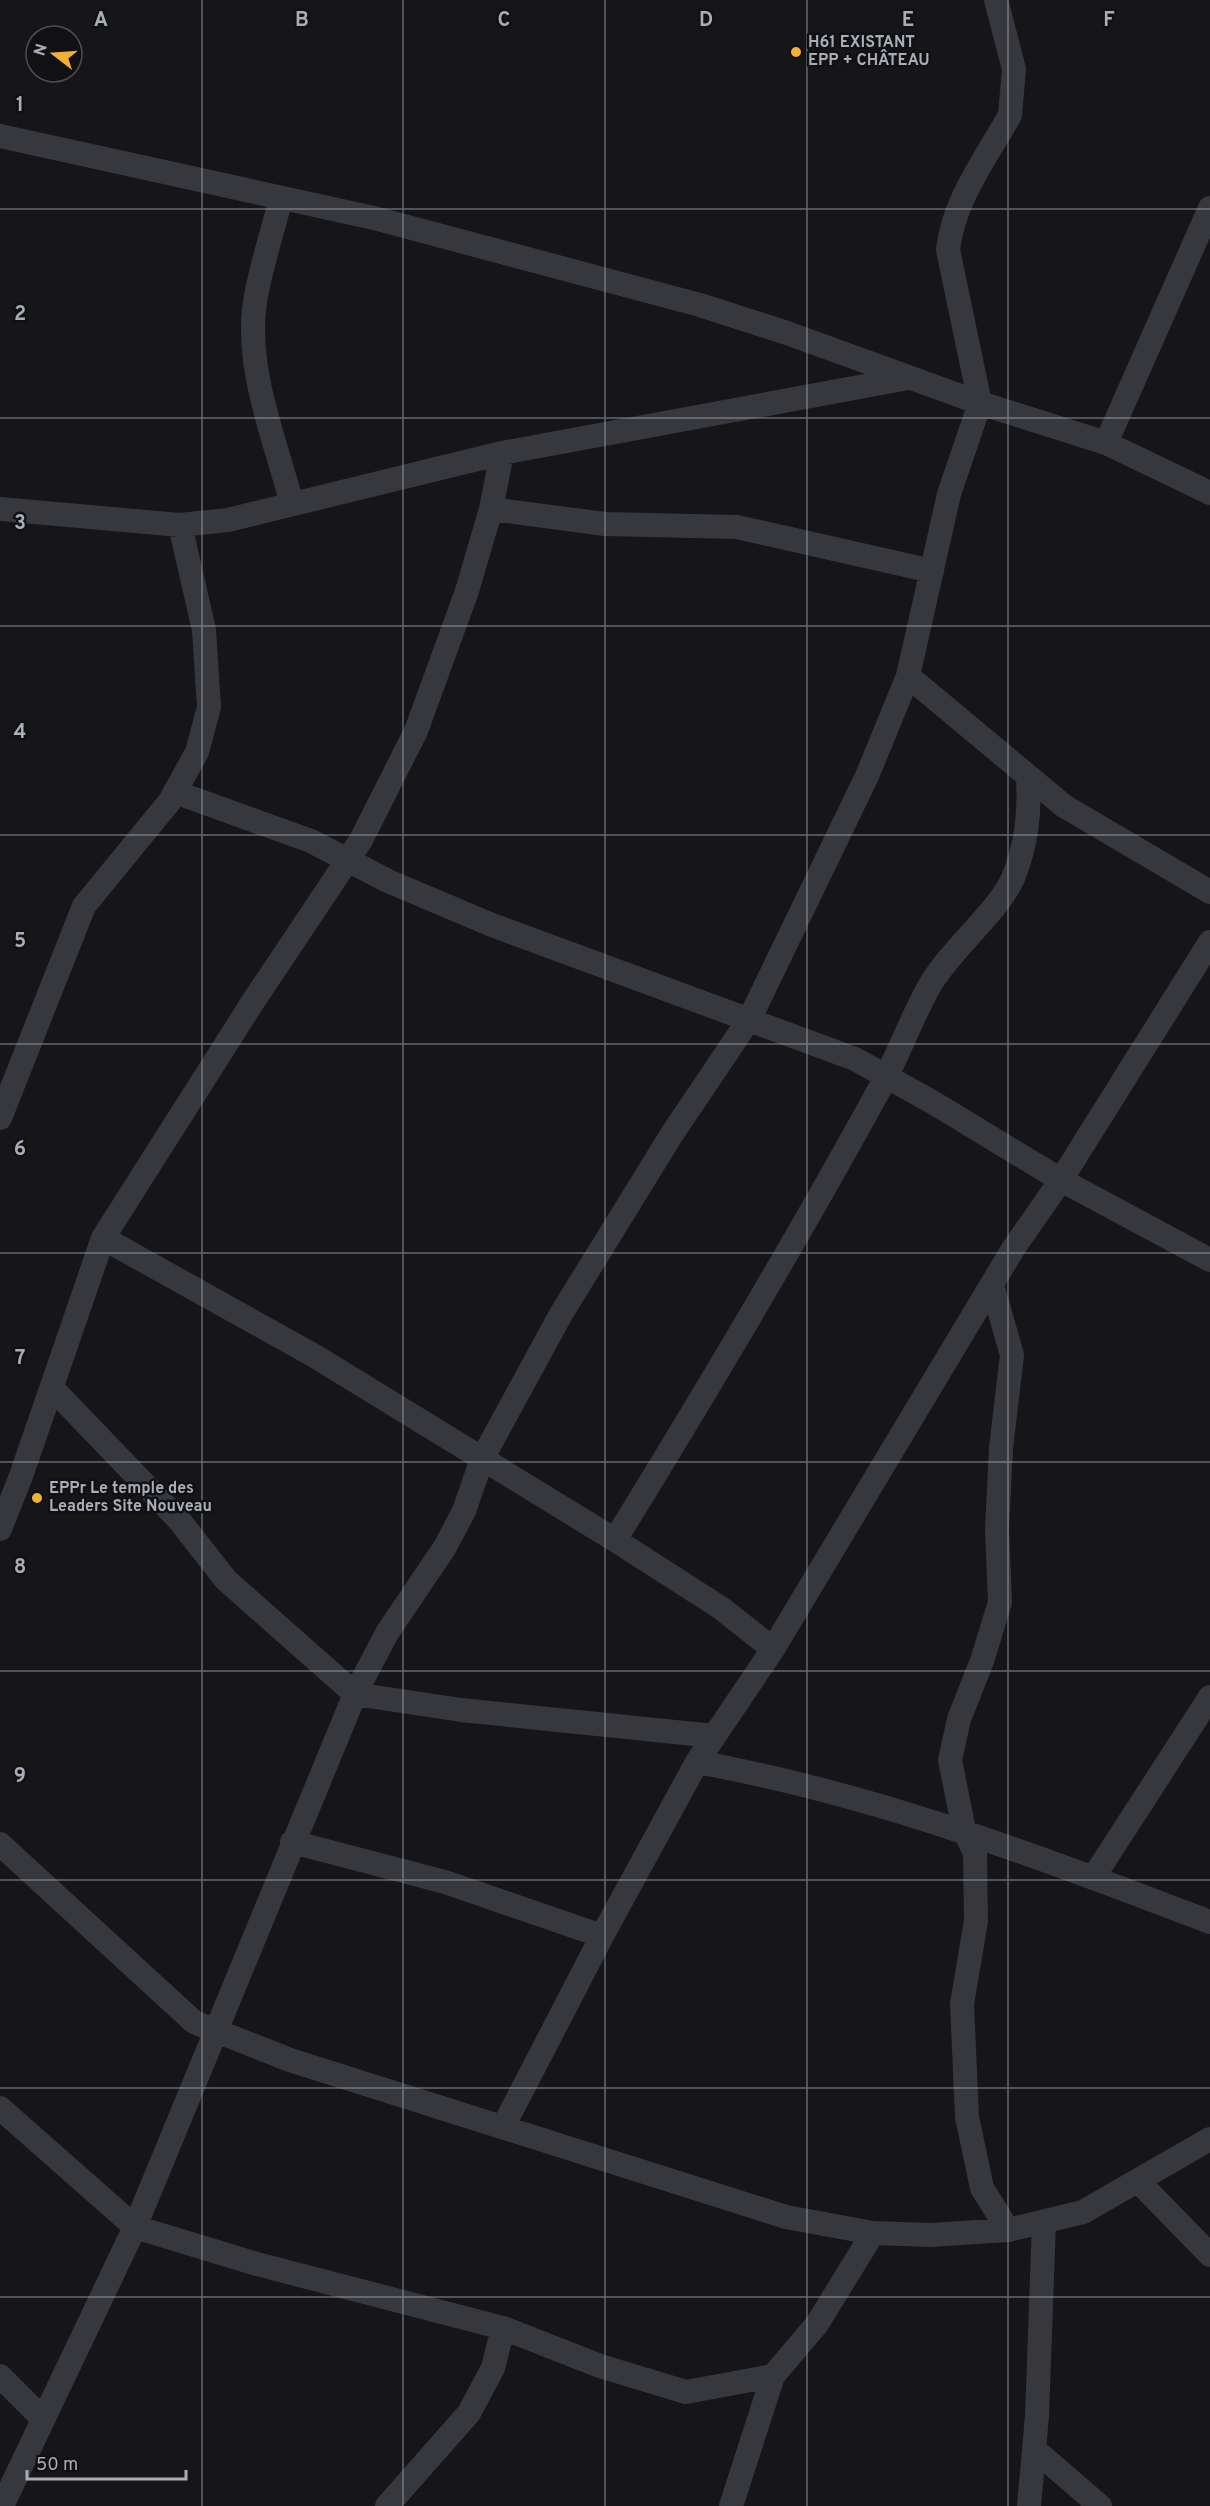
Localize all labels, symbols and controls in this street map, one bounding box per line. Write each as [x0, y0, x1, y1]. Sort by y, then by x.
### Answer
text: A [94, 8, 108, 34]
text: B [295, 8, 309, 34]
text: C [498, 8, 510, 34]
text: D [699, 8, 713, 34]
text: E [902, 8, 914, 34]
text: F [1103, 8, 1115, 34]
north arrow [24, 24, 84, 84]
place label: H61 EXISTANT EPP + CHÂTEAU [808, 33, 930, 71]
text: N [30, 42, 53, 59]
marker: H61 EXISTANT EPP + CHÂTEAU [789, 45, 803, 59]
text: 1 [16, 93, 24, 119]
text: 2 [14, 302, 26, 328]
text: 3 [14, 511, 26, 537]
text: 4 [14, 720, 26, 746]
text: 5 [14, 929, 26, 955]
text: 6 [14, 1137, 26, 1163]
text: 7 [15, 1346, 25, 1372]
place label: EPPr Le temple des Leaders Site Nouveau [49, 1479, 212, 1517]
marker: EPPr Le temple des Leaders Site Nouveau [30, 1491, 44, 1505]
text: 8 [14, 1555, 26, 1581]
text: 9 [14, 1764, 26, 1790]
scale bar [27, 2443, 186, 2481]
text: 50 m [36, 2454, 78, 2477]

